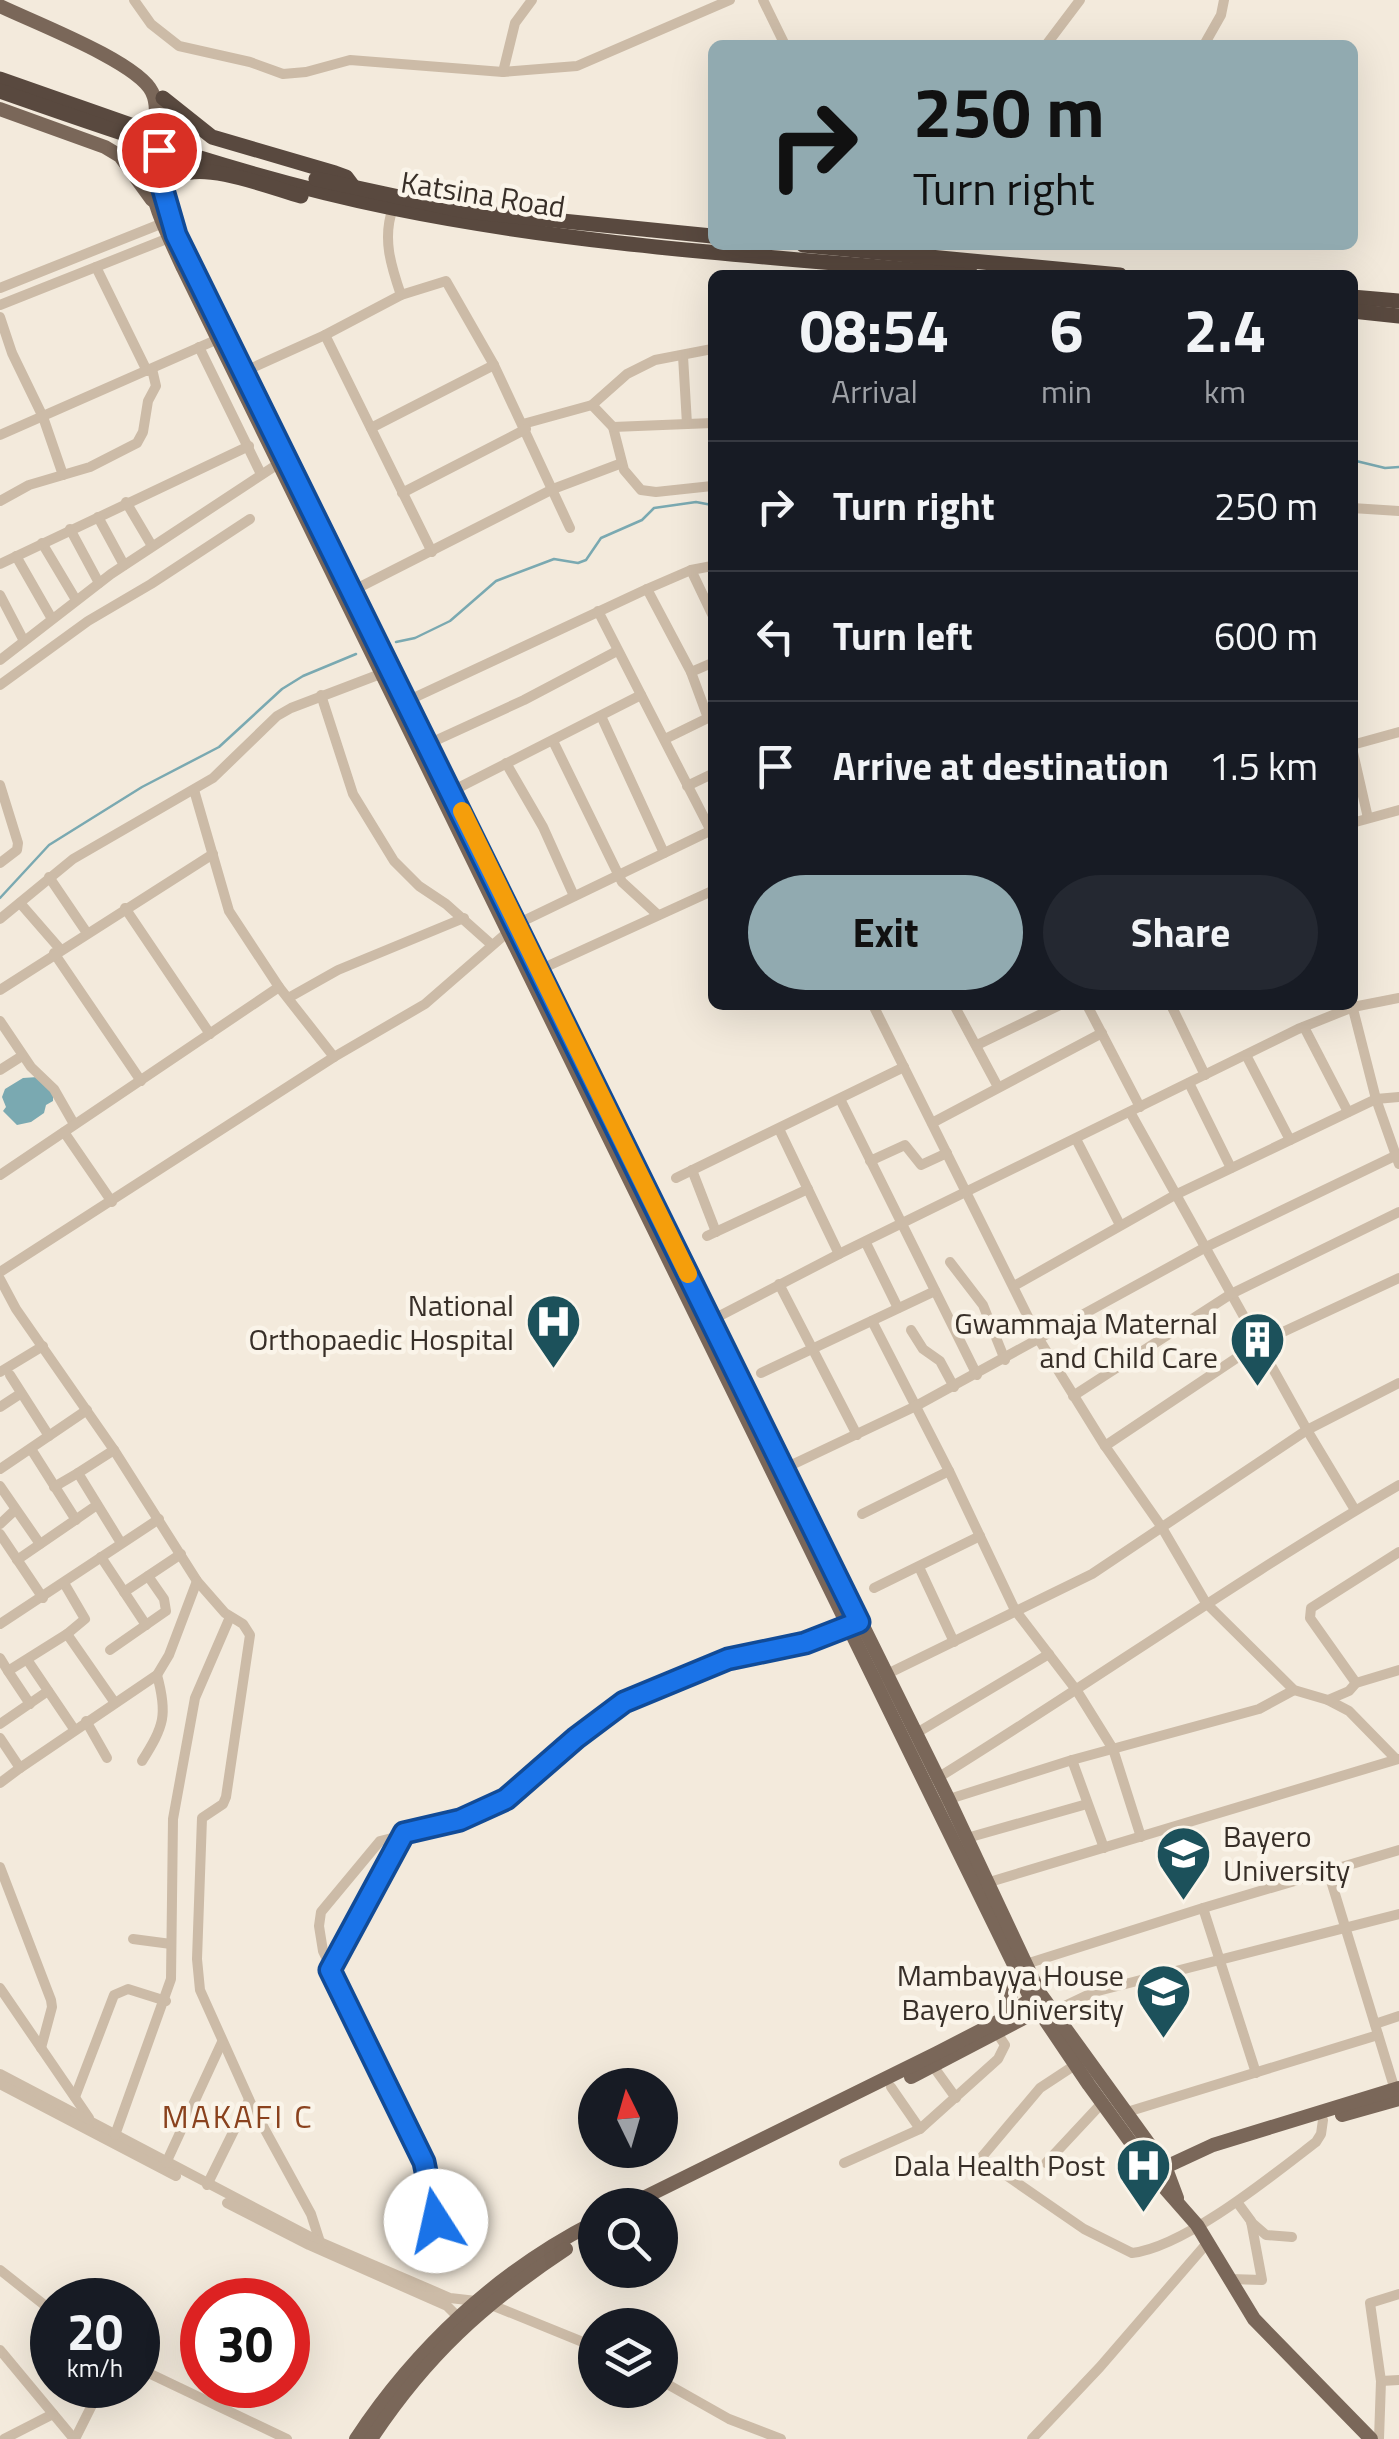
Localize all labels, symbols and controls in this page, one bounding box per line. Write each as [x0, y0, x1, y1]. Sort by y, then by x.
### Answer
text: 250 m [913, 58, 1105, 164]
icon: right [748, 80, 878, 210]
pin [117, 108, 202, 193]
icon: arrive [132, 123, 187, 178]
text: Turn right [913, 154, 1095, 222]
street label: Katsina Road [398, 158, 568, 230]
text: 08:54 [800, 284, 949, 375]
text: 6 [1050, 284, 1083, 375]
text: 2.4 [1184, 284, 1266, 375]
text: Arrival [831, 367, 918, 415]
text: min [1041, 367, 1092, 415]
text: km [1204, 367, 1246, 415]
text: Turn right [833, 477, 995, 535]
text: 250 m [1214, 477, 1318, 535]
icon: right [748, 479, 803, 534]
text: Turn left [833, 607, 973, 665]
text: 600 m [1214, 607, 1318, 665]
icon: left [748, 609, 803, 664]
text: Arrive at destination [833, 737, 1169, 795]
text: 1.5 km [1209, 737, 1318, 795]
icon: arrive [748, 739, 803, 794]
button: Exit [748, 875, 1023, 990]
button: Share [1043, 875, 1318, 990]
place label: National Orthopaedic Hospital [248, 1282, 514, 1362]
hospital icon: National Orthopaedic Hospital [523, 1292, 583, 1371]
place label: Gwammaja Maternal and Child Care [954, 1300, 1218, 1380]
building icon: Gwammaja Maternal and Child Care [1227, 1310, 1287, 1389]
place label: Bayero University [1223, 1813, 1350, 1893]
school or university icon: Bayero University [1154, 1823, 1214, 1902]
place label: Mambayya House Bayero University [897, 1952, 1124, 2032]
school or university icon: Mambayya House Bayero University [1133, 1962, 1193, 2041]
north arrow [578, 2068, 678, 2168]
map controls [578, 2068, 678, 2408]
district label: MAKAFI C [162, 2092, 314, 2140]
hospital icon: Dala Health Post [1114, 2135, 1174, 2214]
place label: Dala Health Post [894, 2142, 1105, 2188]
position arrow [384, 2169, 488, 2273]
button: search [578, 2188, 678, 2288]
speed limit sign: 30 [180, 2278, 310, 2408]
text: 20 [67, 2293, 123, 2369]
button: layers [578, 2308, 678, 2408]
text: km/h [67, 2349, 123, 2387]

